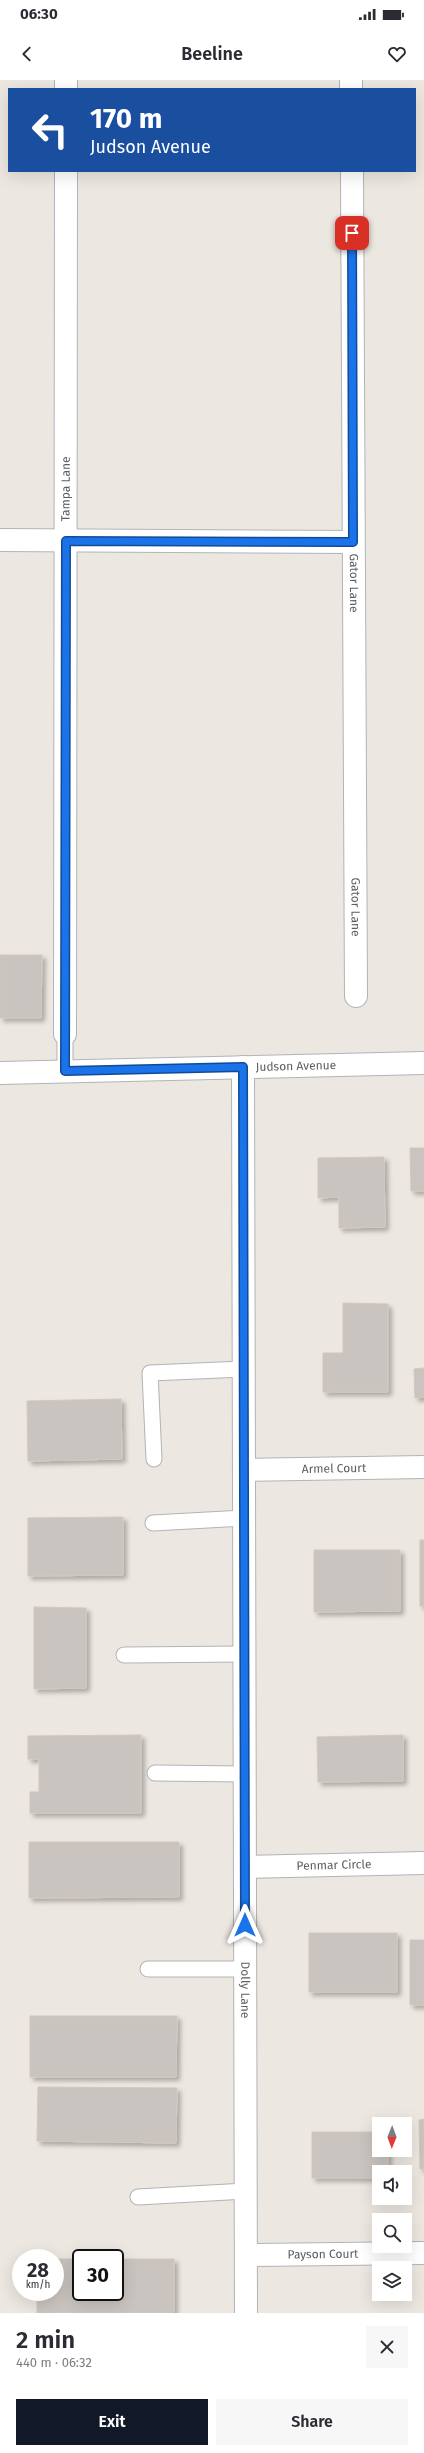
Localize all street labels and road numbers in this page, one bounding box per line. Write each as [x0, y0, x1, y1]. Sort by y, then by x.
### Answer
street label: Tampa Lane [59, 456, 73, 522]
street label: Gator Lane [347, 553, 361, 613]
street label: Gator Lane [348, 877, 363, 937]
street label: Judson Avenue [255, 1058, 336, 1074]
street label: Armel Court [302, 1461, 367, 1476]
street label: Penmar Circle [296, 1857, 372, 1873]
street label: Dolly Lane [238, 1962, 252, 2018]
street label: Payson Court [288, 2247, 359, 2262]

